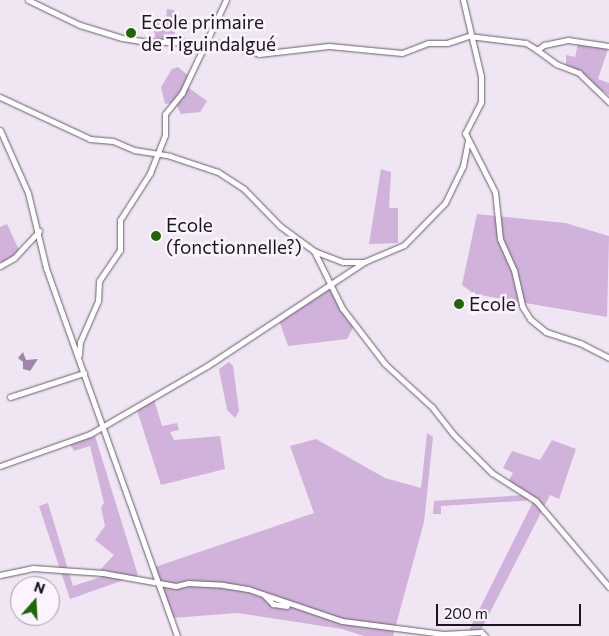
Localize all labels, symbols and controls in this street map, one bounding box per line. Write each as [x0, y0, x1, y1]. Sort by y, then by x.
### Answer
place label: Ecole primaire de Tiguindalgué [141, 11, 276, 55]
marker: Ecole primaire de Tiguindalgué [125, 27, 137, 39]
place label: Ecole (fonctionnelle?) [166, 214, 302, 258]
marker: Ecole (fonctionnelle?) [150, 230, 162, 242]
place label: Ecole [469, 293, 516, 315]
marker: Ecole [453, 298, 465, 310]
north arrow [10, 576, 60, 626]
text: N [32, 578, 47, 597]
scale bar [439, 594, 584, 626]
text: 200 m [444, 604, 488, 622]

